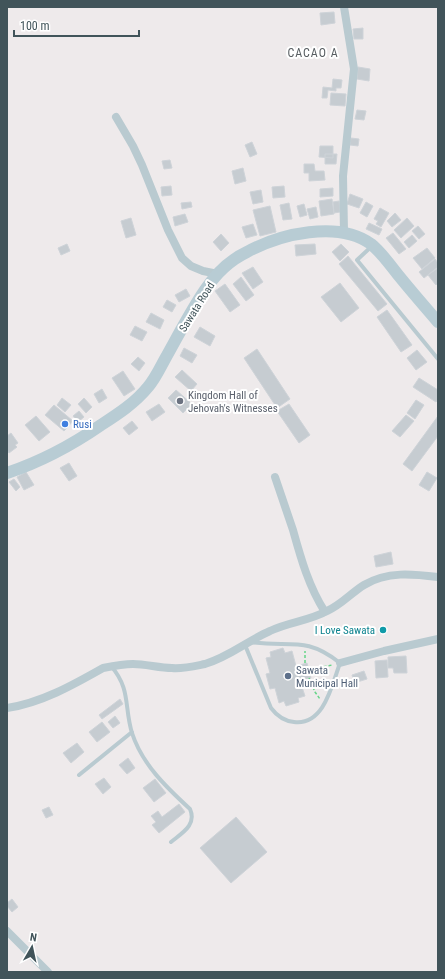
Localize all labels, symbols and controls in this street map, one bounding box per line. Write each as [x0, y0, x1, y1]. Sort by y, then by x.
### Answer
scale bar [14, 12, 139, 38]
text: 100 m [20, 19, 50, 33]
district label: CACAO A [287, 46, 339, 60]
street label: Sawata Road [177, 280, 217, 334]
place label: Kingdom Hall of Jehovah's Witnesses [188, 389, 278, 415]
marker: Kingdom Hall of Jehovah's Witnesses [175, 396, 185, 406]
place label: Rusi [73, 418, 92, 431]
marker: Rusi [60, 419, 70, 429]
place label: I Love Sawata [315, 624, 375, 637]
marker: I Love Sawata [378, 625, 388, 635]
place label: Sawata Municipal Hall [296, 664, 358, 690]
marker: Sawata Municipal Hall [283, 671, 293, 681]
north arrow [12, 927, 52, 967]
text: N [29, 931, 38, 945]

